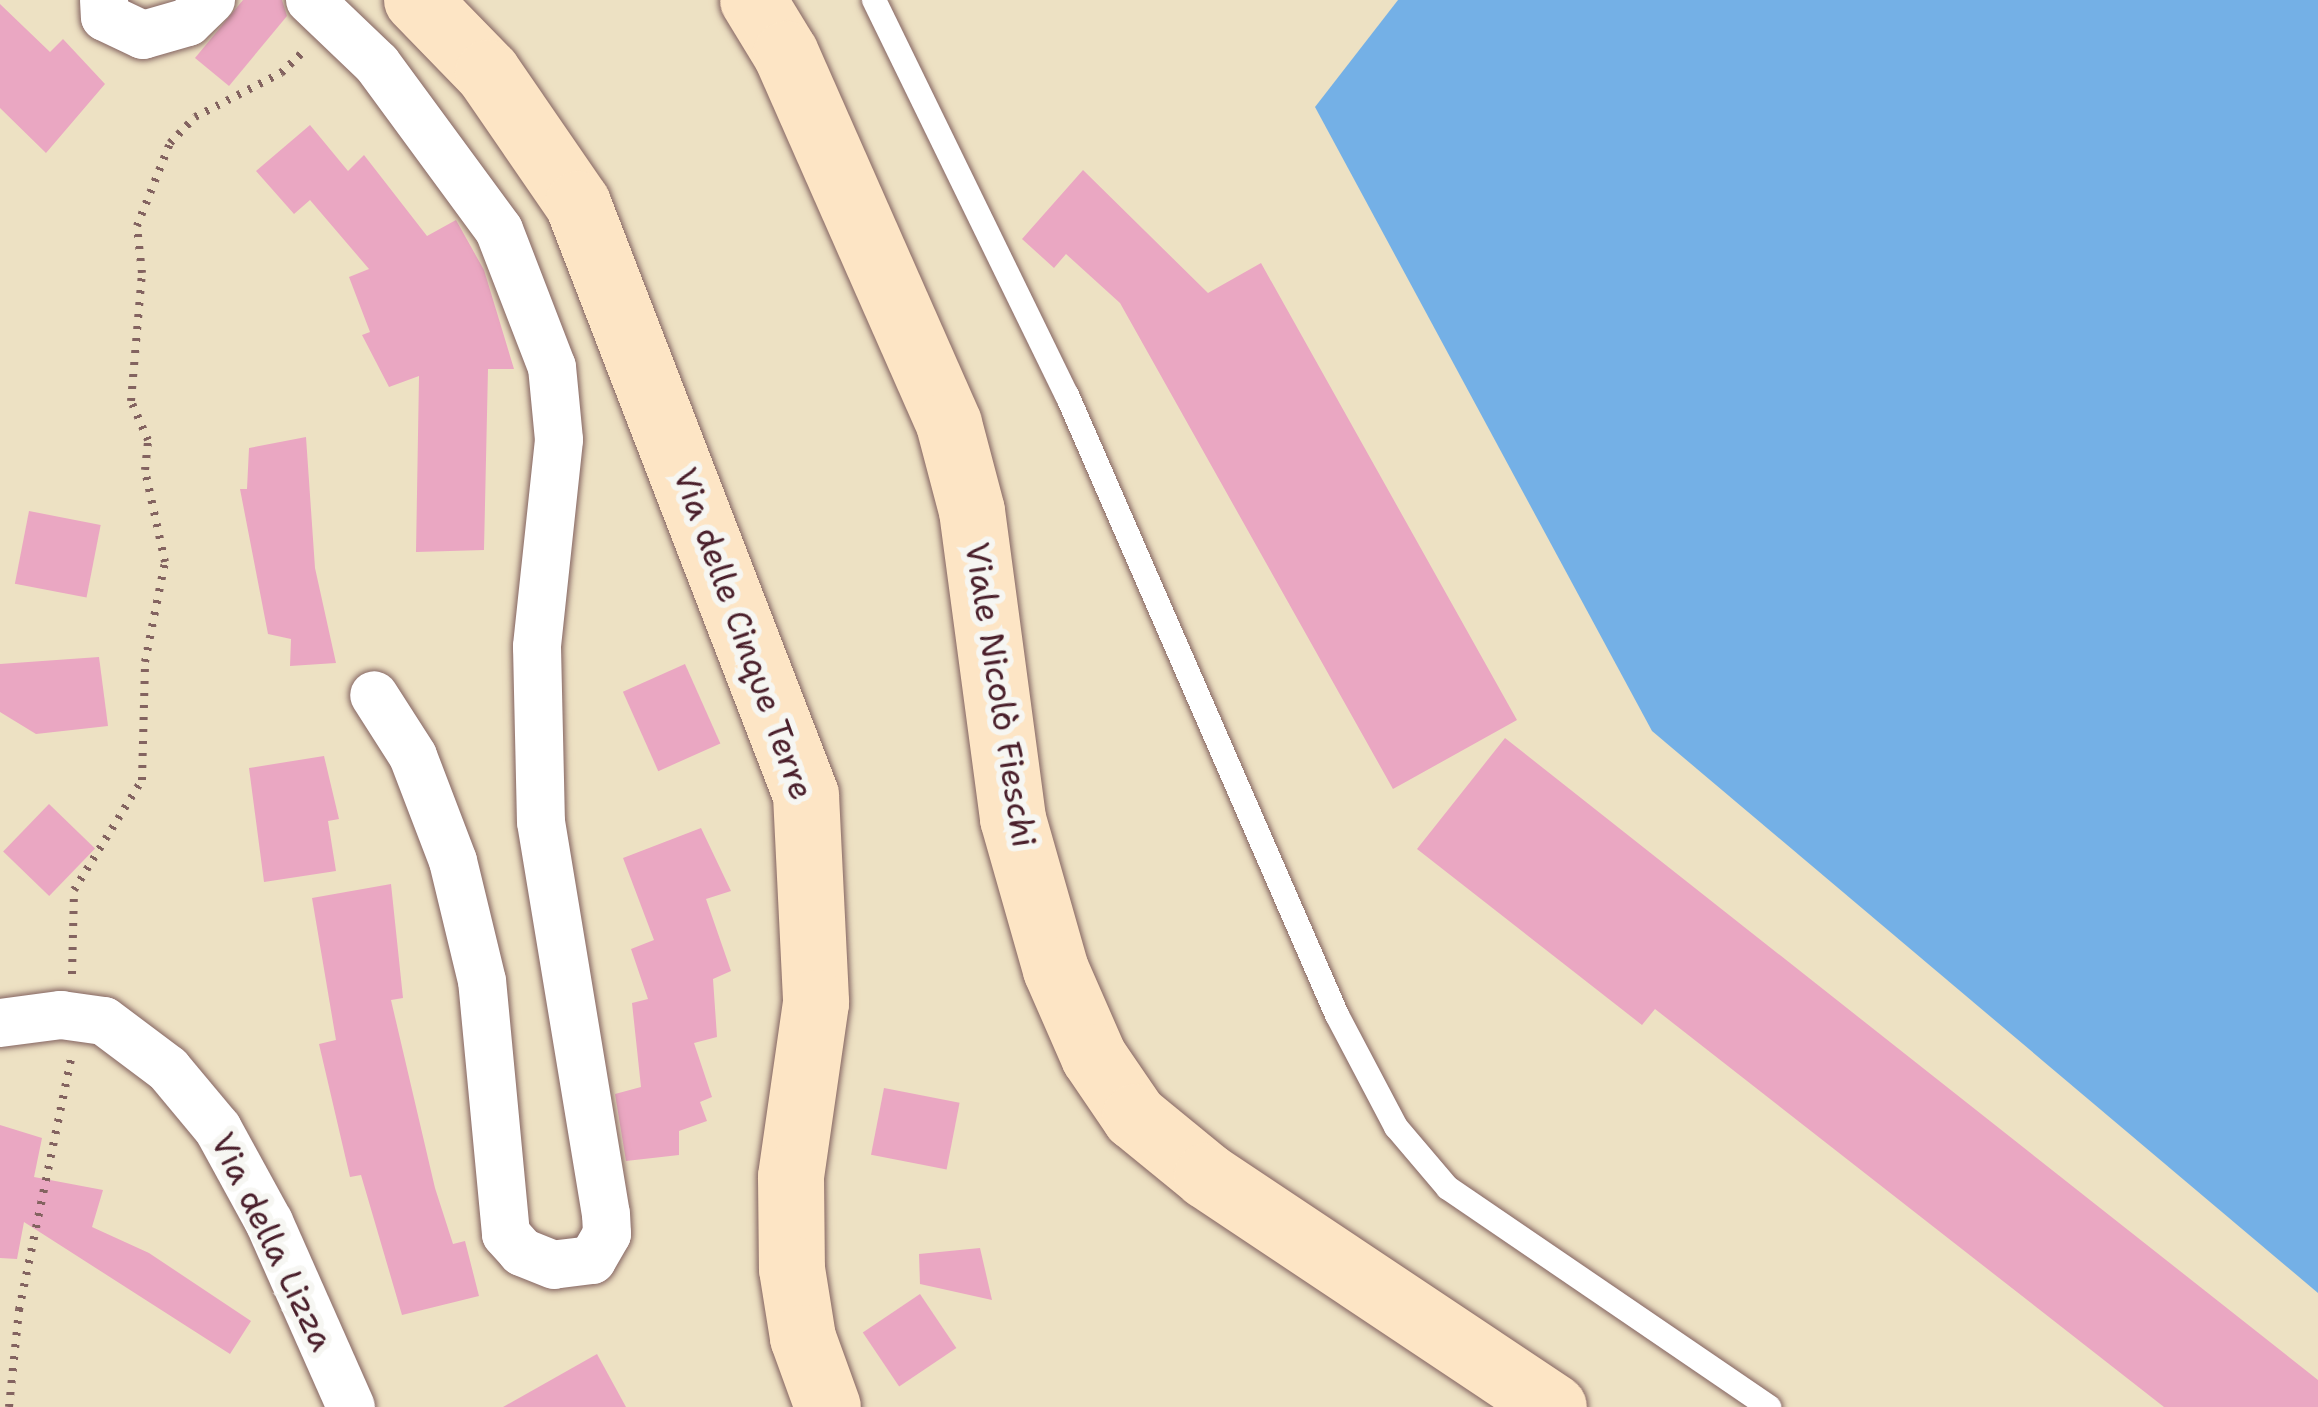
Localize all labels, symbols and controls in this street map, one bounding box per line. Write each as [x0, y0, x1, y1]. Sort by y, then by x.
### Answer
street label: Via delle Cinque Terre [665, 463, 821, 805]
street label: Viale Nicolò Fieschi [956, 540, 1044, 850]
street label: Via della Lizza [202, 1127, 342, 1357]

